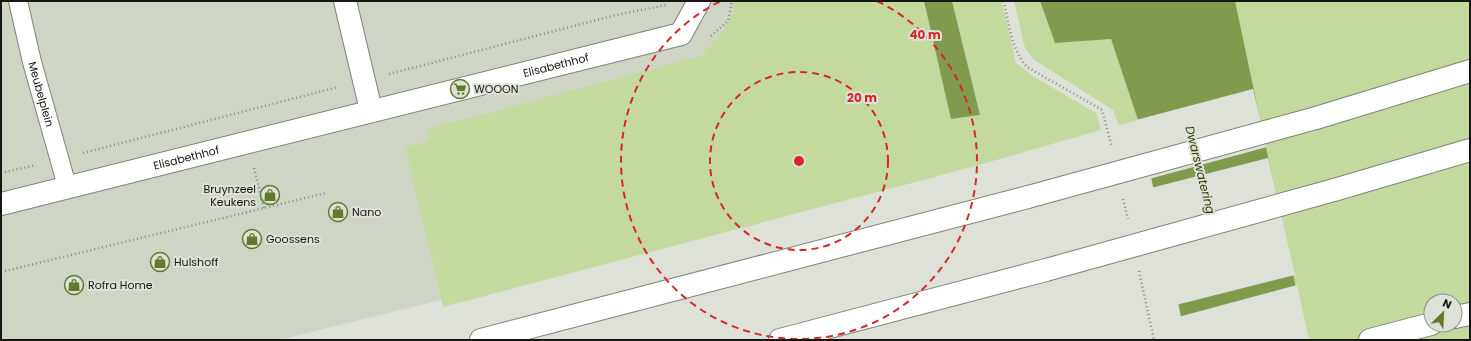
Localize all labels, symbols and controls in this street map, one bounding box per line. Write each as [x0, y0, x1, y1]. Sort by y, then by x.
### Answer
text: 40 m [909, 26, 941, 43]
street label: Elisabethhof [521, 49, 591, 81]
street label: Meubelplein [24, 60, 58, 129]
supermarket icon: WOOON [449, 78, 471, 100]
place label: WOOON [474, 81, 518, 97]
text: 20 m [847, 89, 877, 106]
water label: Dwarswatering [1181, 124, 1220, 216]
street label: Elisabethhof [152, 142, 221, 174]
centre of rings [792, 154, 806, 168]
place label: Bruynzeel Keukens [204, 181, 256, 210]
shop icon: Bruynzeel Keukens [259, 184, 281, 206]
shop icon: Nano [327, 201, 349, 223]
place label: Nano [352, 204, 381, 220]
shop icon: Goossens [241, 228, 263, 250]
place label: Goossens [266, 231, 320, 247]
shop icon: Hulshoff [149, 251, 171, 273]
place label: Hulshoff [174, 254, 219, 270]
shop icon: Rofra Home [63, 274, 85, 296]
place label: Rofra Home [88, 277, 153, 293]
north arrow [1423, 293, 1463, 333]
text: N [1440, 295, 1454, 313]

